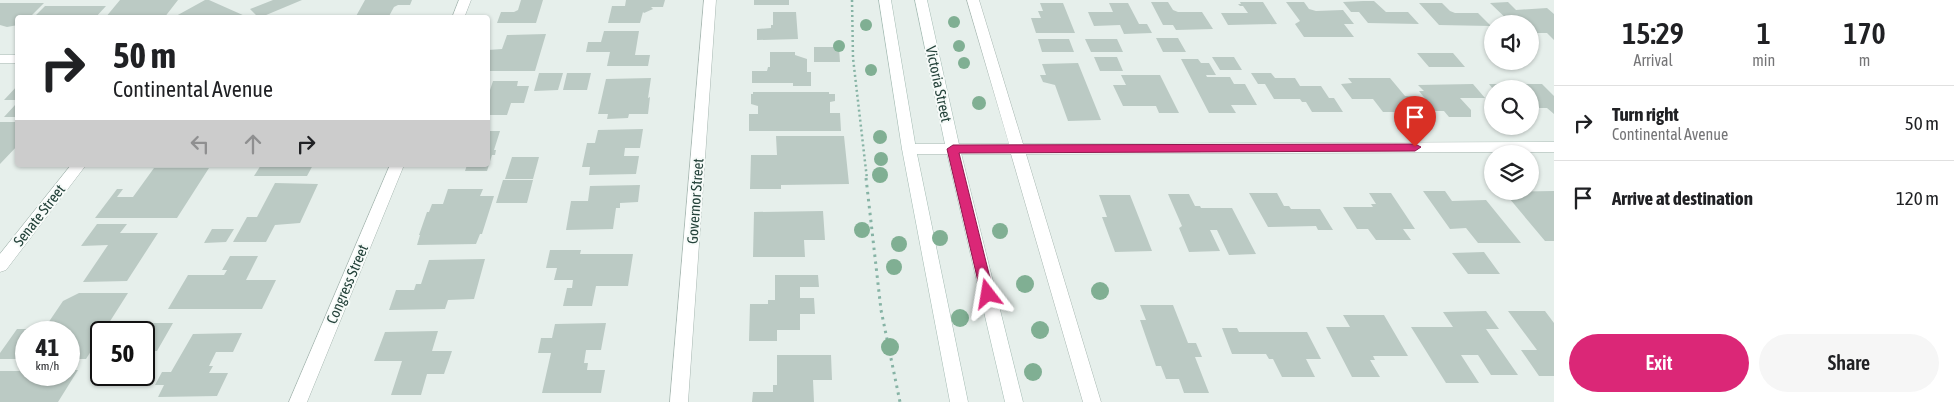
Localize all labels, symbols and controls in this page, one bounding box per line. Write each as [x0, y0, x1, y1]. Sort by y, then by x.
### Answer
map controls [1484, 15, 1539, 200]
button: sound [1484, 15, 1539, 70]
text: 15:29 [1622, 16, 1684, 50]
text: 1 [1757, 16, 1771, 50]
text: 170 [1843, 16, 1886, 50]
icon: right [30, 35, 95, 100]
text: 50 m [113, 35, 176, 75]
street label: Victoria Street [923, 44, 955, 124]
text: Arrival [1634, 51, 1673, 69]
text: min [1752, 51, 1775, 69]
text: m [1859, 51, 1870, 69]
text: Continental Avenue [113, 76, 273, 102]
button: search [1484, 80, 1539, 135]
pin [1394, 96, 1436, 147]
icon: arrive [1401, 103, 1429, 131]
text: Turn right [1612, 103, 1679, 125]
icon: right [1569, 109, 1597, 137]
text: 50 m [1905, 112, 1939, 134]
text: Continental Avenue [1612, 125, 1728, 143]
icon: left [186, 130, 214, 158]
icon: ahead [239, 130, 267, 158]
icon: right [292, 130, 320, 158]
button: layers [1484, 145, 1539, 200]
street label: Governor Street [684, 158, 706, 244]
street label: Senate Street [10, 181, 68, 249]
icon: arrive [1569, 184, 1597, 212]
text: Arrive at destination [1612, 187, 1753, 209]
text: 120 m [1896, 187, 1939, 209]
street label: Congress Street [323, 242, 371, 326]
position arrow [961, 267, 1013, 319]
speed limit sign: 50 [90, 321, 155, 386]
text: 41 [36, 333, 59, 361]
button: Exit [1569, 334, 1749, 392]
button: Share [1759, 334, 1939, 392]
text: km/h [36, 359, 59, 373]

